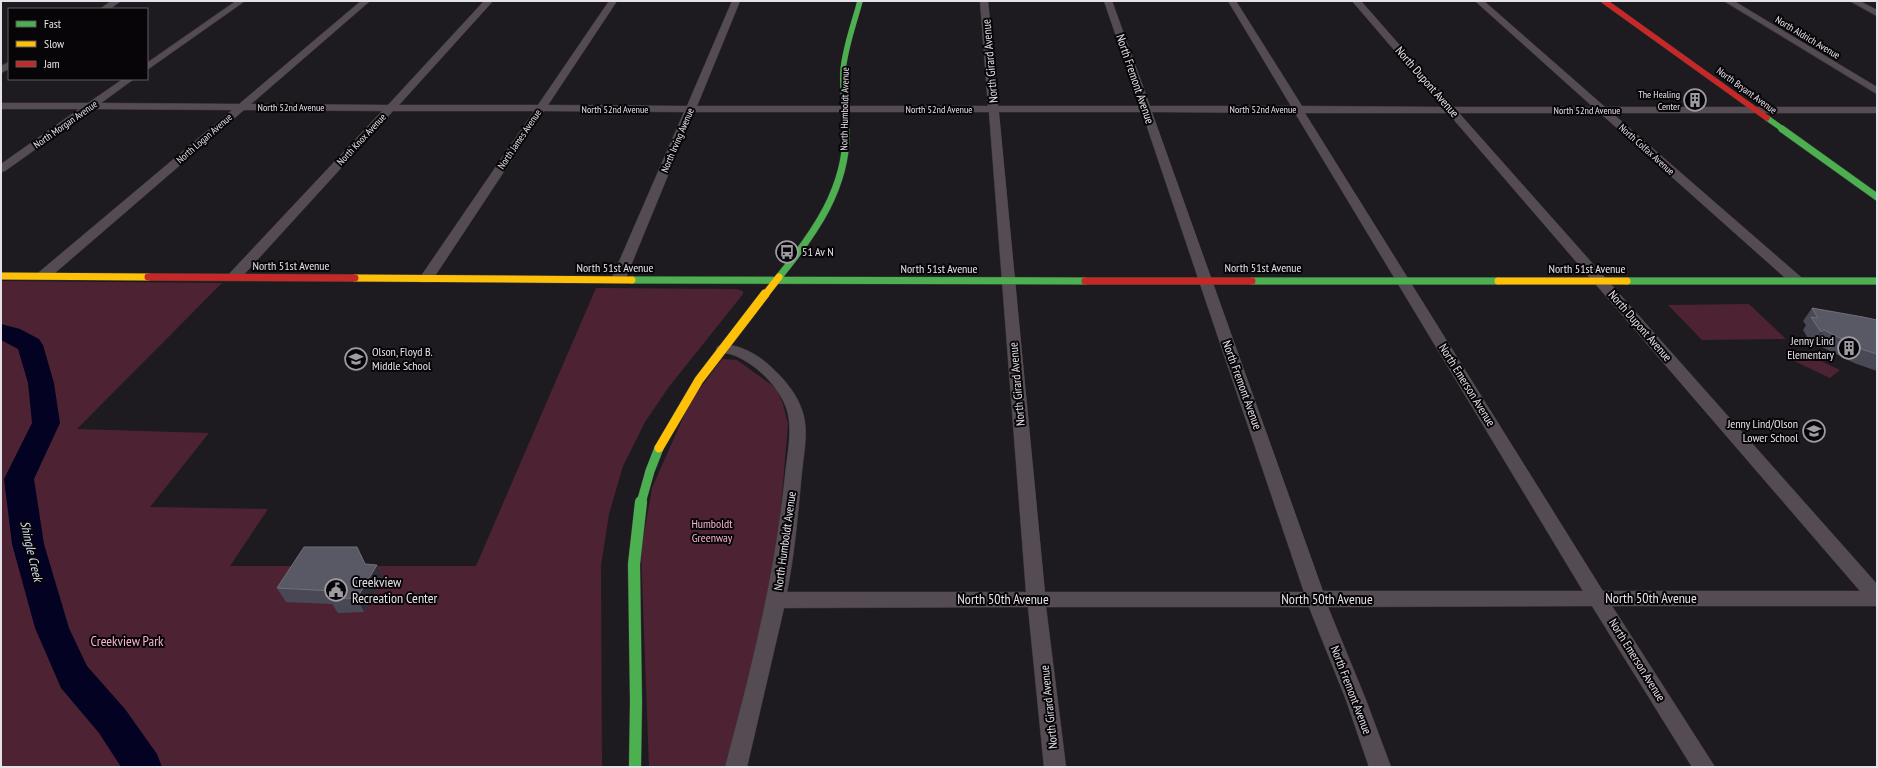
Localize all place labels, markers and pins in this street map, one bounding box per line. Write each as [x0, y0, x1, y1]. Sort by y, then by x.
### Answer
building icon: The Healing Center [1682, 87, 1708, 113]
place label: The Healing Center [1638, 88, 1680, 113]
bus stop icon: 51 Av N [774, 239, 800, 265]
place label: 51 Av N [802, 244, 834, 259]
place label: Jenny Lind Elementary [1787, 333, 1834, 362]
building icon: Jenny Lind Elementary [1836, 335, 1862, 361]
place label: Olson, Floyd B. Middle School [372, 344, 433, 373]
school or university icon: Olson, Floyd B. Middle School [343, 346, 369, 372]
place label: Jenny Lind/Olson Lower School [1726, 416, 1798, 445]
school or university icon: Jenny Lind/Olson Lower School [1801, 418, 1827, 444]
place label: Creekview Recreation Center [352, 573, 438, 607]
public building icon: Creekview Recreation Center [323, 577, 349, 603]

